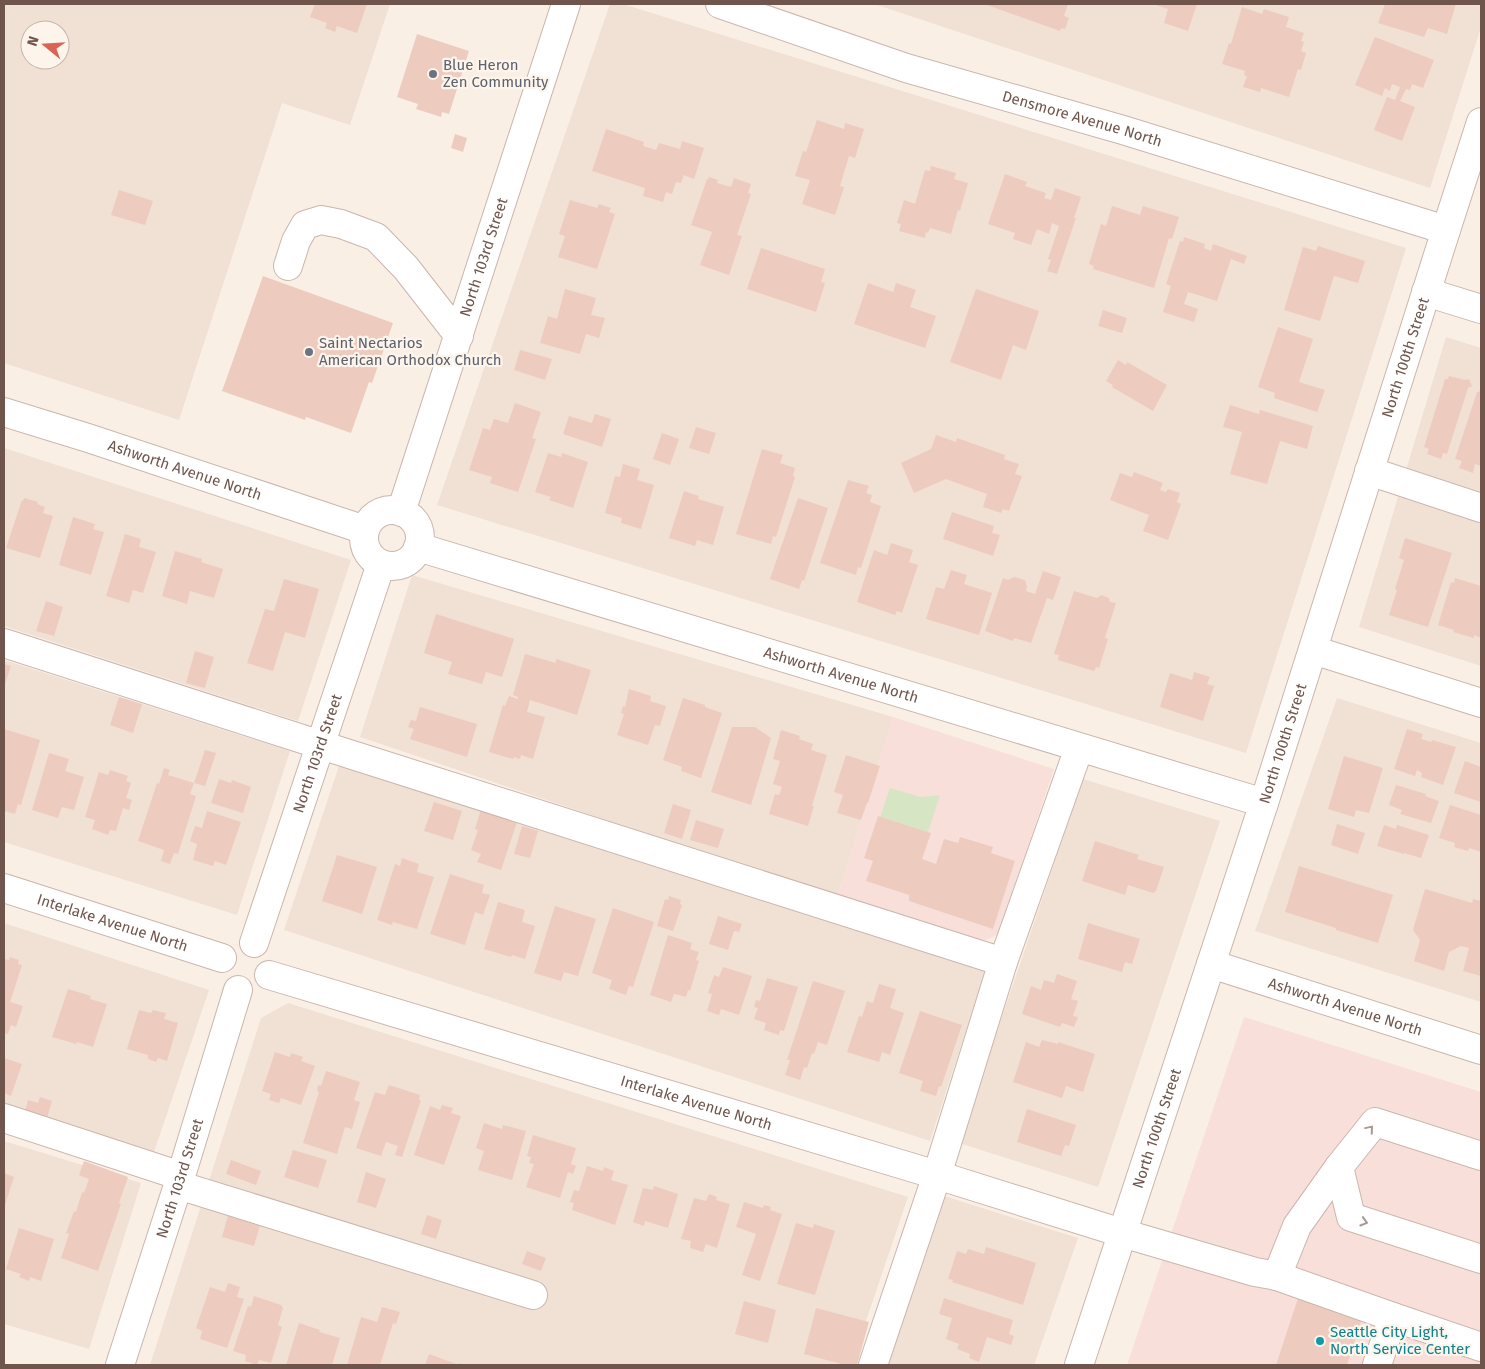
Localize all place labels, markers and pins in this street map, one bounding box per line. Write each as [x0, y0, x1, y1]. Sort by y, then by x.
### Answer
place label: Blue Heron Zen Community [443, 56, 549, 91]
marker: Blue Heron Zen Community [427, 68, 439, 80]
place label: Saint Nectarios American Orthodox Church [319, 334, 502, 369]
marker: Saint Nectarios American Orthodox Church [303, 346, 315, 358]
place label: Seattle City Light, North Service Center [1330, 1323, 1470, 1358]
marker: Seattle City Light, North Service Center [1314, 1335, 1326, 1347]

